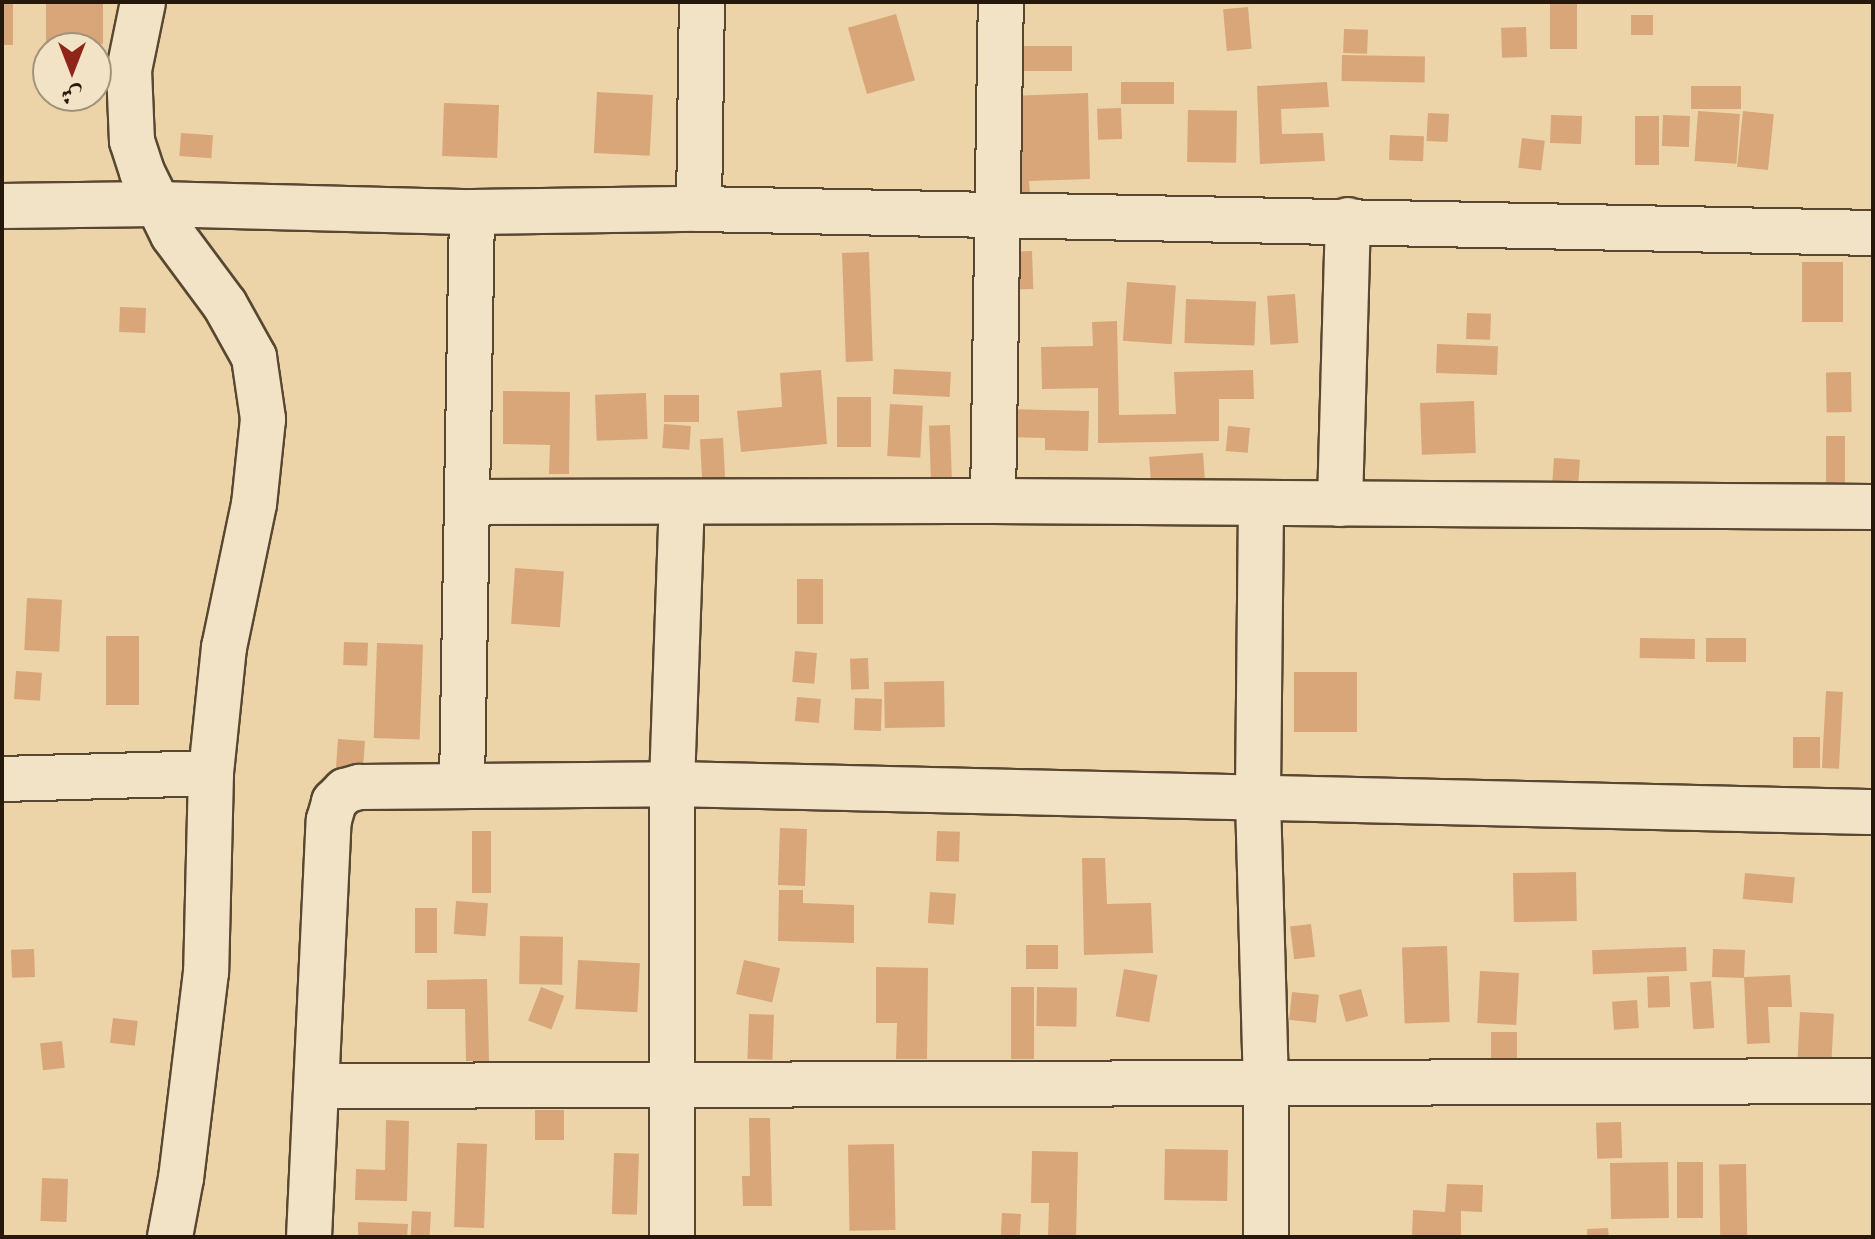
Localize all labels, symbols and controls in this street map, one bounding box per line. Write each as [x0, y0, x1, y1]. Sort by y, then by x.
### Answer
north arrow [32, 32, 112, 112]
text: ش [61, 81, 83, 108]

